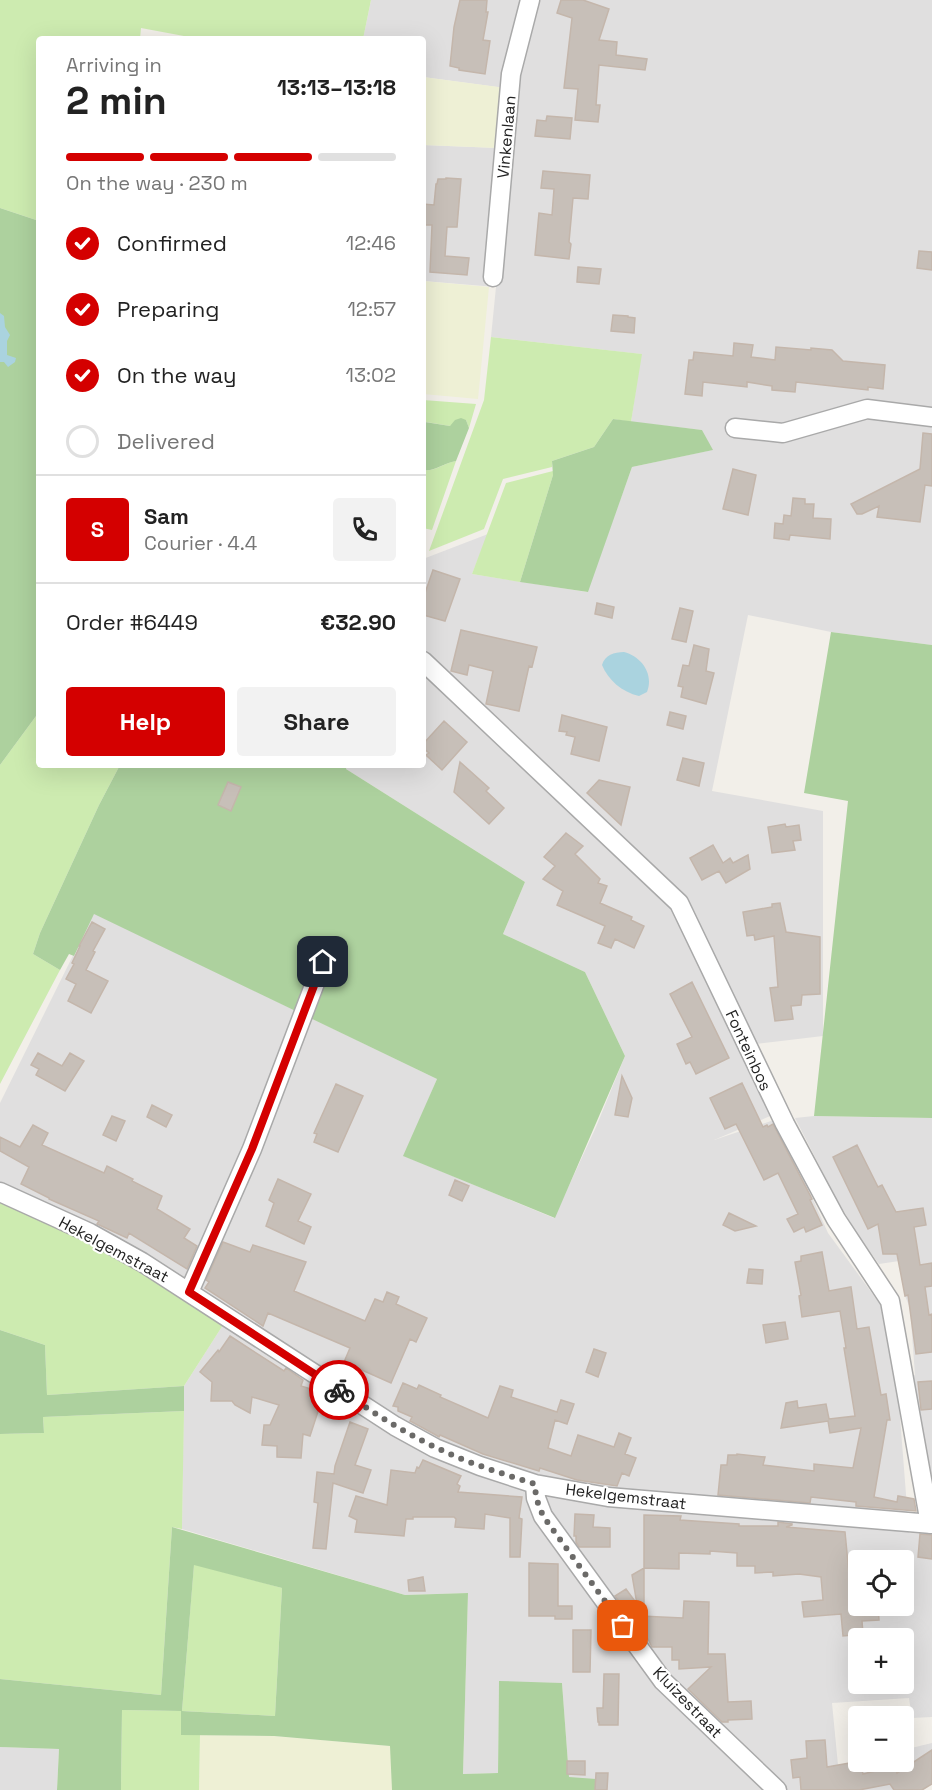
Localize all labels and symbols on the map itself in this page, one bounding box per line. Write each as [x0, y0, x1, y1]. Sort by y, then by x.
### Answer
street label: Vinkenlaan [492, 95, 521, 179]
pin [297, 936, 348, 987]
street label: Fonteinbos [721, 1006, 776, 1094]
street label: Hekelgemstraat [55, 1212, 172, 1287]
courier [309, 1360, 369, 1420]
street label: Hekelgemstraat [564, 1479, 688, 1514]
pin [597, 1600, 648, 1651]
street label: Kluizestraat [648, 1662, 727, 1743]

